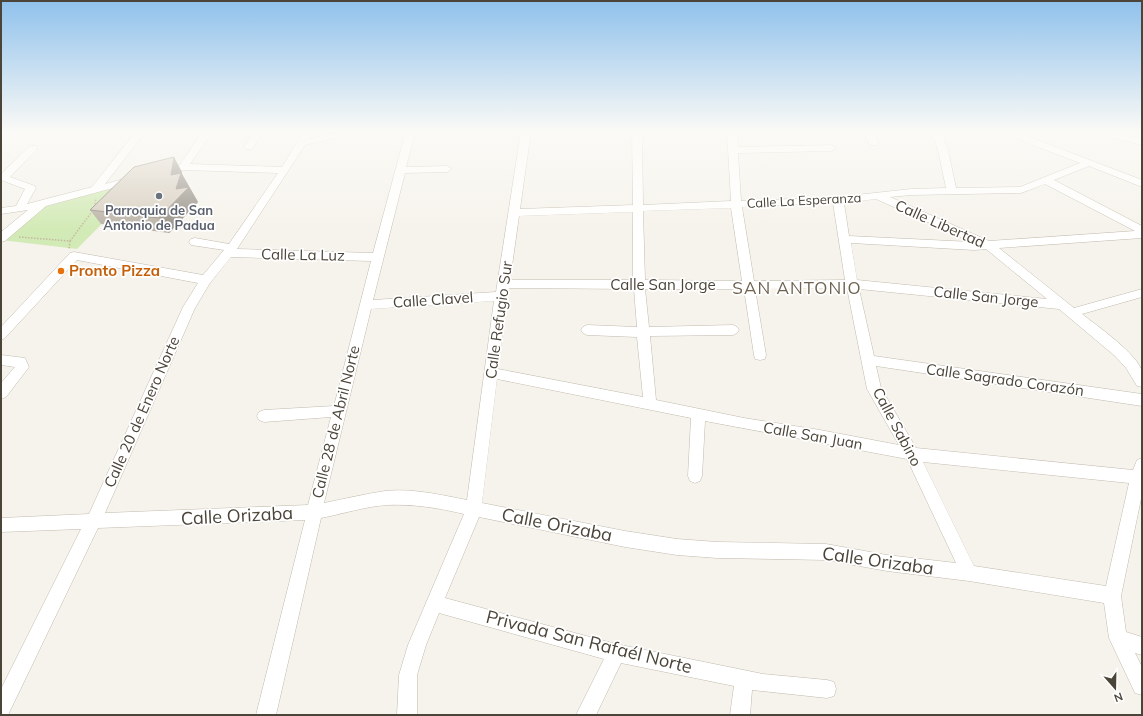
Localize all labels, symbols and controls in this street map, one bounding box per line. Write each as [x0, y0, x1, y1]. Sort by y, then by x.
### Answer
street label: Calle La Esperanza [746, 189, 862, 211]
marker: Parroquia de San Antonio de Padua [154, 191, 164, 201]
street label: Calle Libertad [892, 195, 988, 252]
place label: Parroquia de San Antonio de Padua [103, 202, 215, 233]
street label: Calle La Luz [261, 244, 345, 265]
street label: Calle Refugio Sur [481, 259, 516, 380]
place label: Pronto Pizza [69, 261, 160, 280]
marker: Pronto Pizza [56, 266, 66, 276]
street label: Calle San Jorge [610, 275, 716, 294]
district label: SAN ANTONIO [732, 277, 862, 298]
street label: Calle San Jorge [933, 282, 1039, 311]
street label: Calle Clavel [392, 287, 474, 312]
street label: Calle 20 de Enero Norte [100, 333, 184, 490]
street label: Calle 28 de Abril Norte [307, 344, 364, 500]
street label: Calle Sagrado Corazón [925, 359, 1085, 400]
street label: Calle Sabino [869, 384, 926, 469]
street label: Calle San Juan [762, 417, 864, 454]
street label: Calle Orizaba [180, 501, 294, 530]
street label: Calle Orizaba [500, 503, 614, 547]
street label: Calle Orizaba [821, 541, 935, 580]
street label: Privada San Rafaél Norte [484, 605, 695, 678]
north arrow [1095, 668, 1135, 708]
text: N [1112, 689, 1125, 705]

